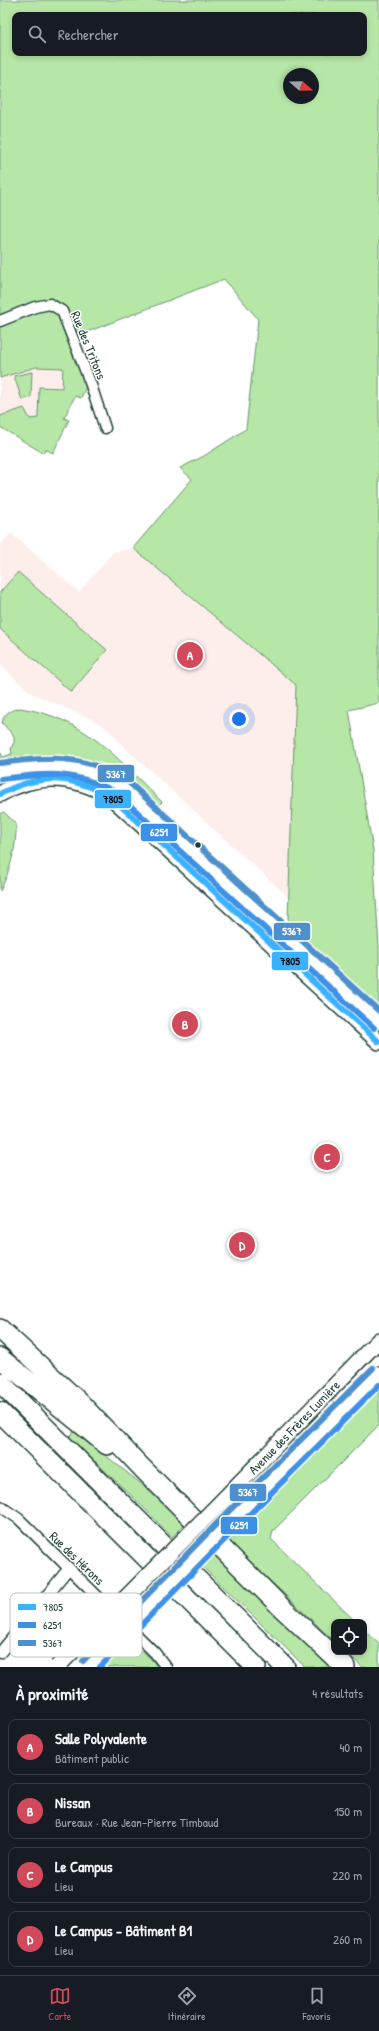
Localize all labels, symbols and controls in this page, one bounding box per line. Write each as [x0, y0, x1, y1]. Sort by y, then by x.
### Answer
search box [12, 12, 367, 56]
icon: search [26, 23, 48, 45]
text: Rechercher [58, 24, 119, 45]
north arrow [283, 68, 319, 104]
street label: Rue des Tritons [67, 308, 111, 382]
pin: A [177, 640, 203, 670]
your location [229, 709, 249, 729]
line badge: 5367 [97, 764, 135, 783]
text: 5367 [106, 767, 126, 781]
line badge: 7805 [94, 789, 132, 809]
text: 7805 [102, 792, 123, 806]
line badge: 6251 [140, 823, 178, 842]
text: 6251 [150, 825, 168, 839]
unlabelled marker [193, 840, 203, 850]
line badge: 5367 [273, 922, 311, 941]
text: 5367 [282, 924, 302, 938]
line badge: 7805 [271, 951, 309, 971]
text: 7805 [279, 954, 300, 968]
pin: B [172, 1009, 198, 1039]
pin: C [314, 1142, 340, 1172]
pin: D [229, 1230, 255, 1260]
street label: Avenue des Frères Lumière [244, 1376, 344, 1478]
line badge: 5367 [229, 1483, 267, 1502]
text: 5367 [238, 1485, 258, 1499]
line badge: 6251 [220, 1516, 258, 1535]
text: 6251 [230, 1518, 248, 1532]
street label: Rue des Hérons [46, 1527, 108, 1589]
legend [10, 1593, 142, 1657]
text: 7805 [43, 1600, 63, 1614]
text: 6251 [43, 1618, 61, 1632]
map controls [331, 1619, 367, 1655]
button: locate [331, 1619, 367, 1655]
text: 5367 [43, 1636, 62, 1650]
text: À proximité [16, 1682, 88, 1705]
text: 4 résultats [312, 1684, 363, 1702]
text: Salle Polyvalente [55, 1728, 147, 1749]
text: A [27, 1738, 33, 1756]
text: 40 m [339, 1738, 362, 1756]
text: Bâtiment public [55, 1749, 129, 1767]
text: Nissan [55, 1792, 91, 1813]
text: B [27, 1802, 33, 1820]
text: 150 m [334, 1802, 362, 1820]
text: Bureaux · Rue Jean-Pierre Timbaud [55, 1813, 218, 1831]
text: Le Campus [55, 1856, 113, 1877]
text: C [26, 1866, 34, 1884]
text: 220 m [332, 1866, 362, 1884]
text: Lieu [55, 1877, 73, 1895]
text: Le Campus - Bâtiment B1 [55, 1920, 192, 1941]
text: D [27, 1930, 33, 1948]
text: 260 m [333, 1930, 362, 1948]
text: Lieu [55, 1941, 73, 1959]
tab: Carte [48, 1985, 71, 2023]
tab: Itinéraire [168, 1985, 206, 2023]
tab: Favoris [302, 1985, 331, 2023]

